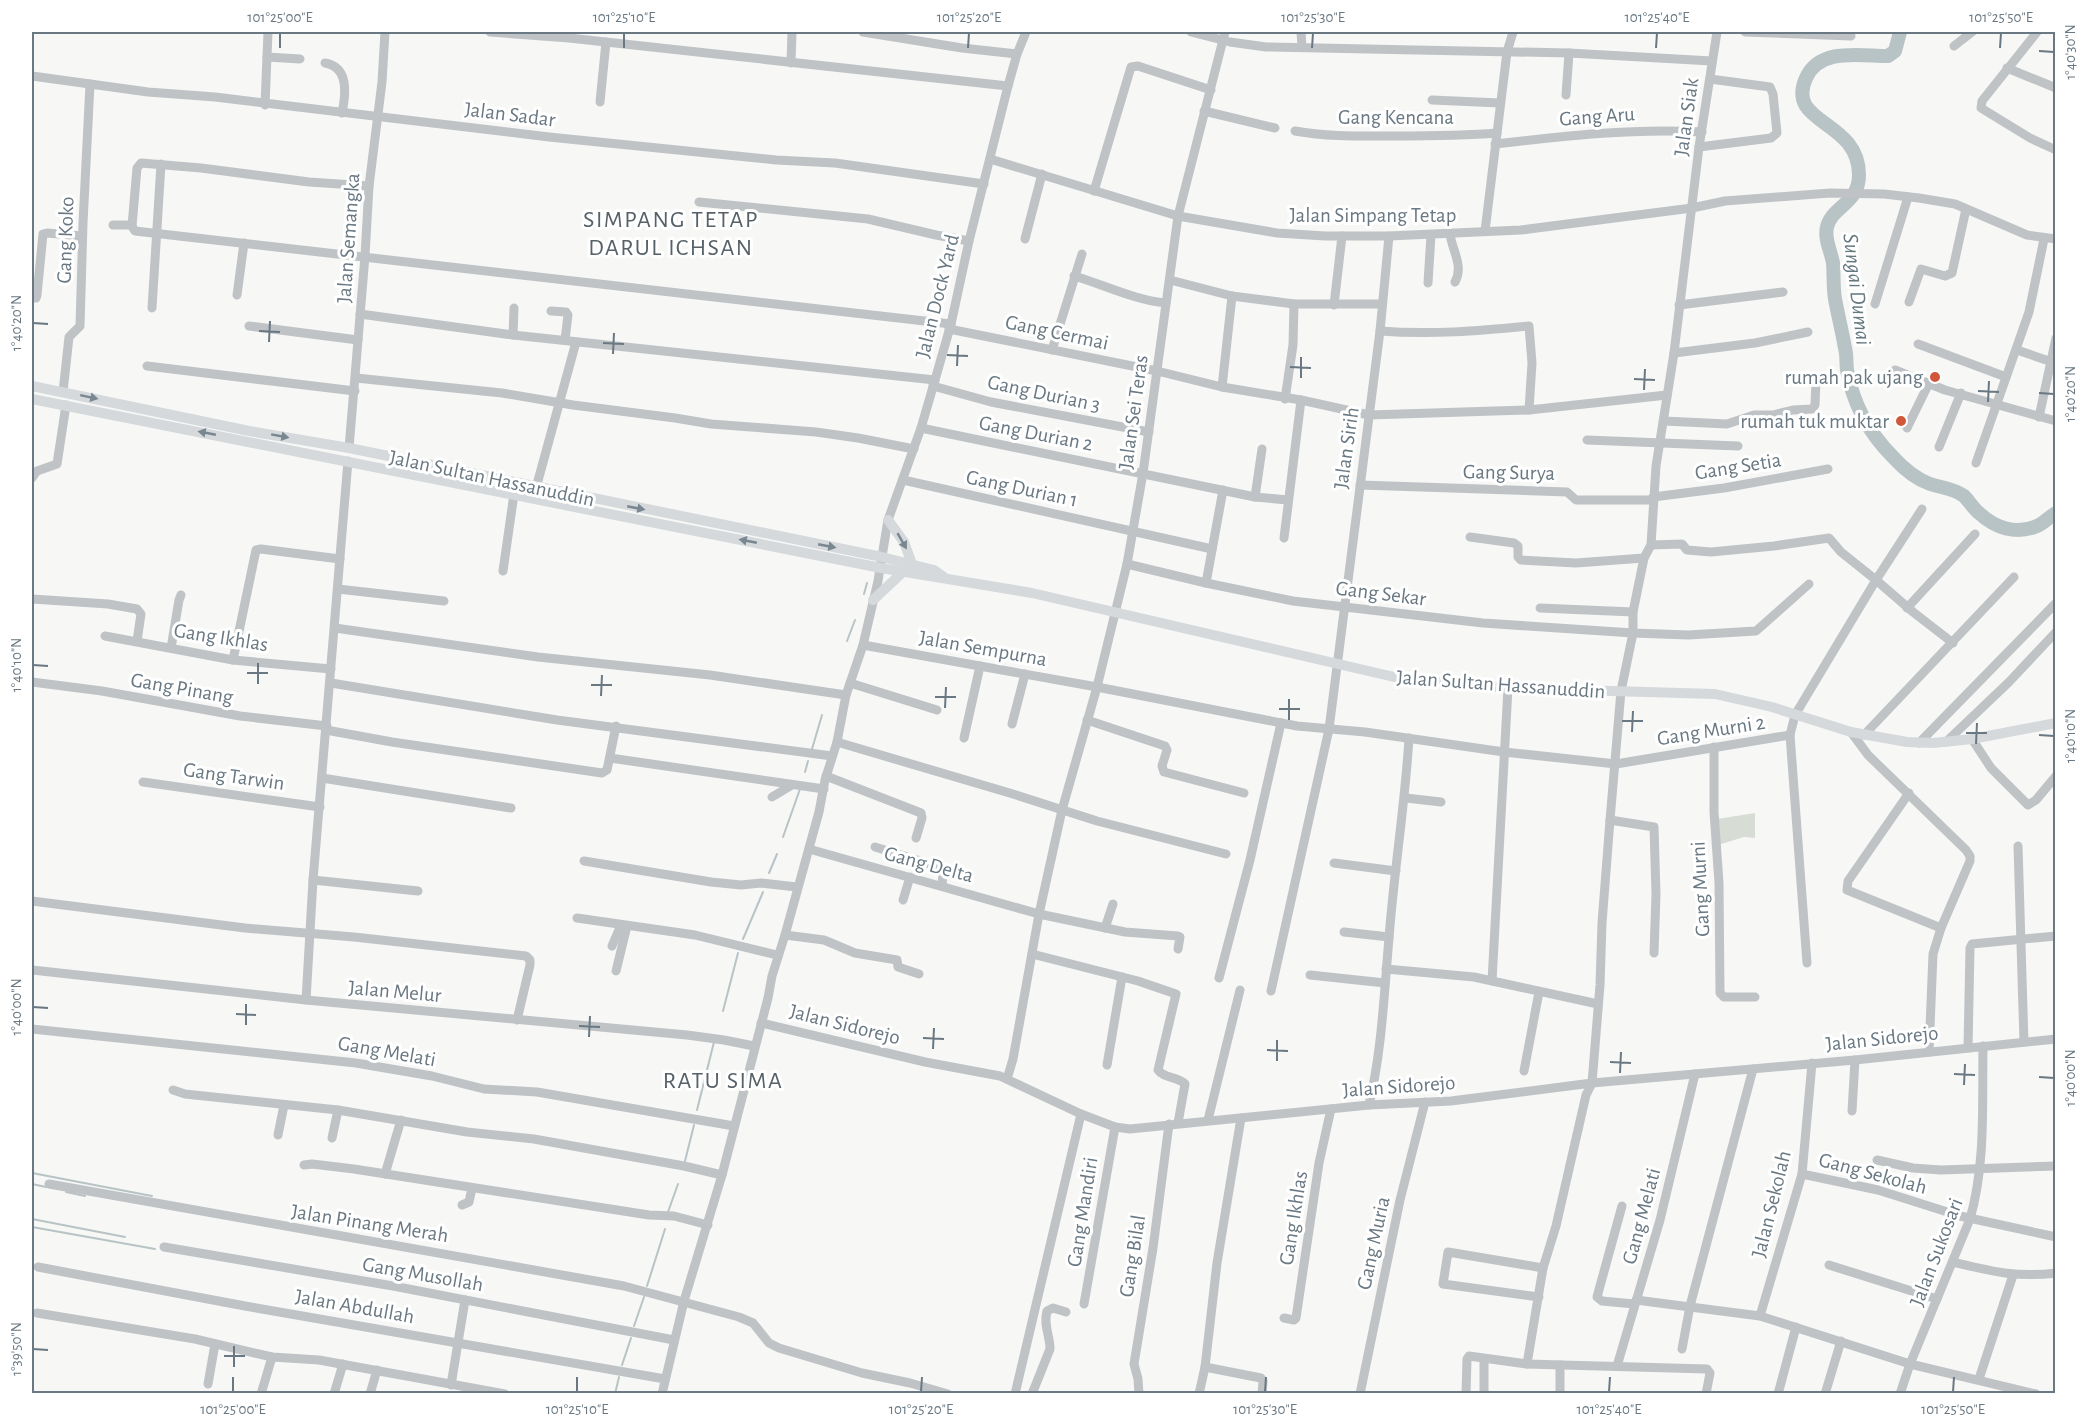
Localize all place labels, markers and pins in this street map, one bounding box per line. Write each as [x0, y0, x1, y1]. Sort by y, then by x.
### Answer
place label: rumah pak ujang [1785, 367, 1924, 388]
marker: rumah pak ujang [1928, 370, 1942, 384]
place label: rumah tuk muktar [1740, 411, 1889, 432]
marker: rumah tuk muktar [1894, 414, 1908, 428]

